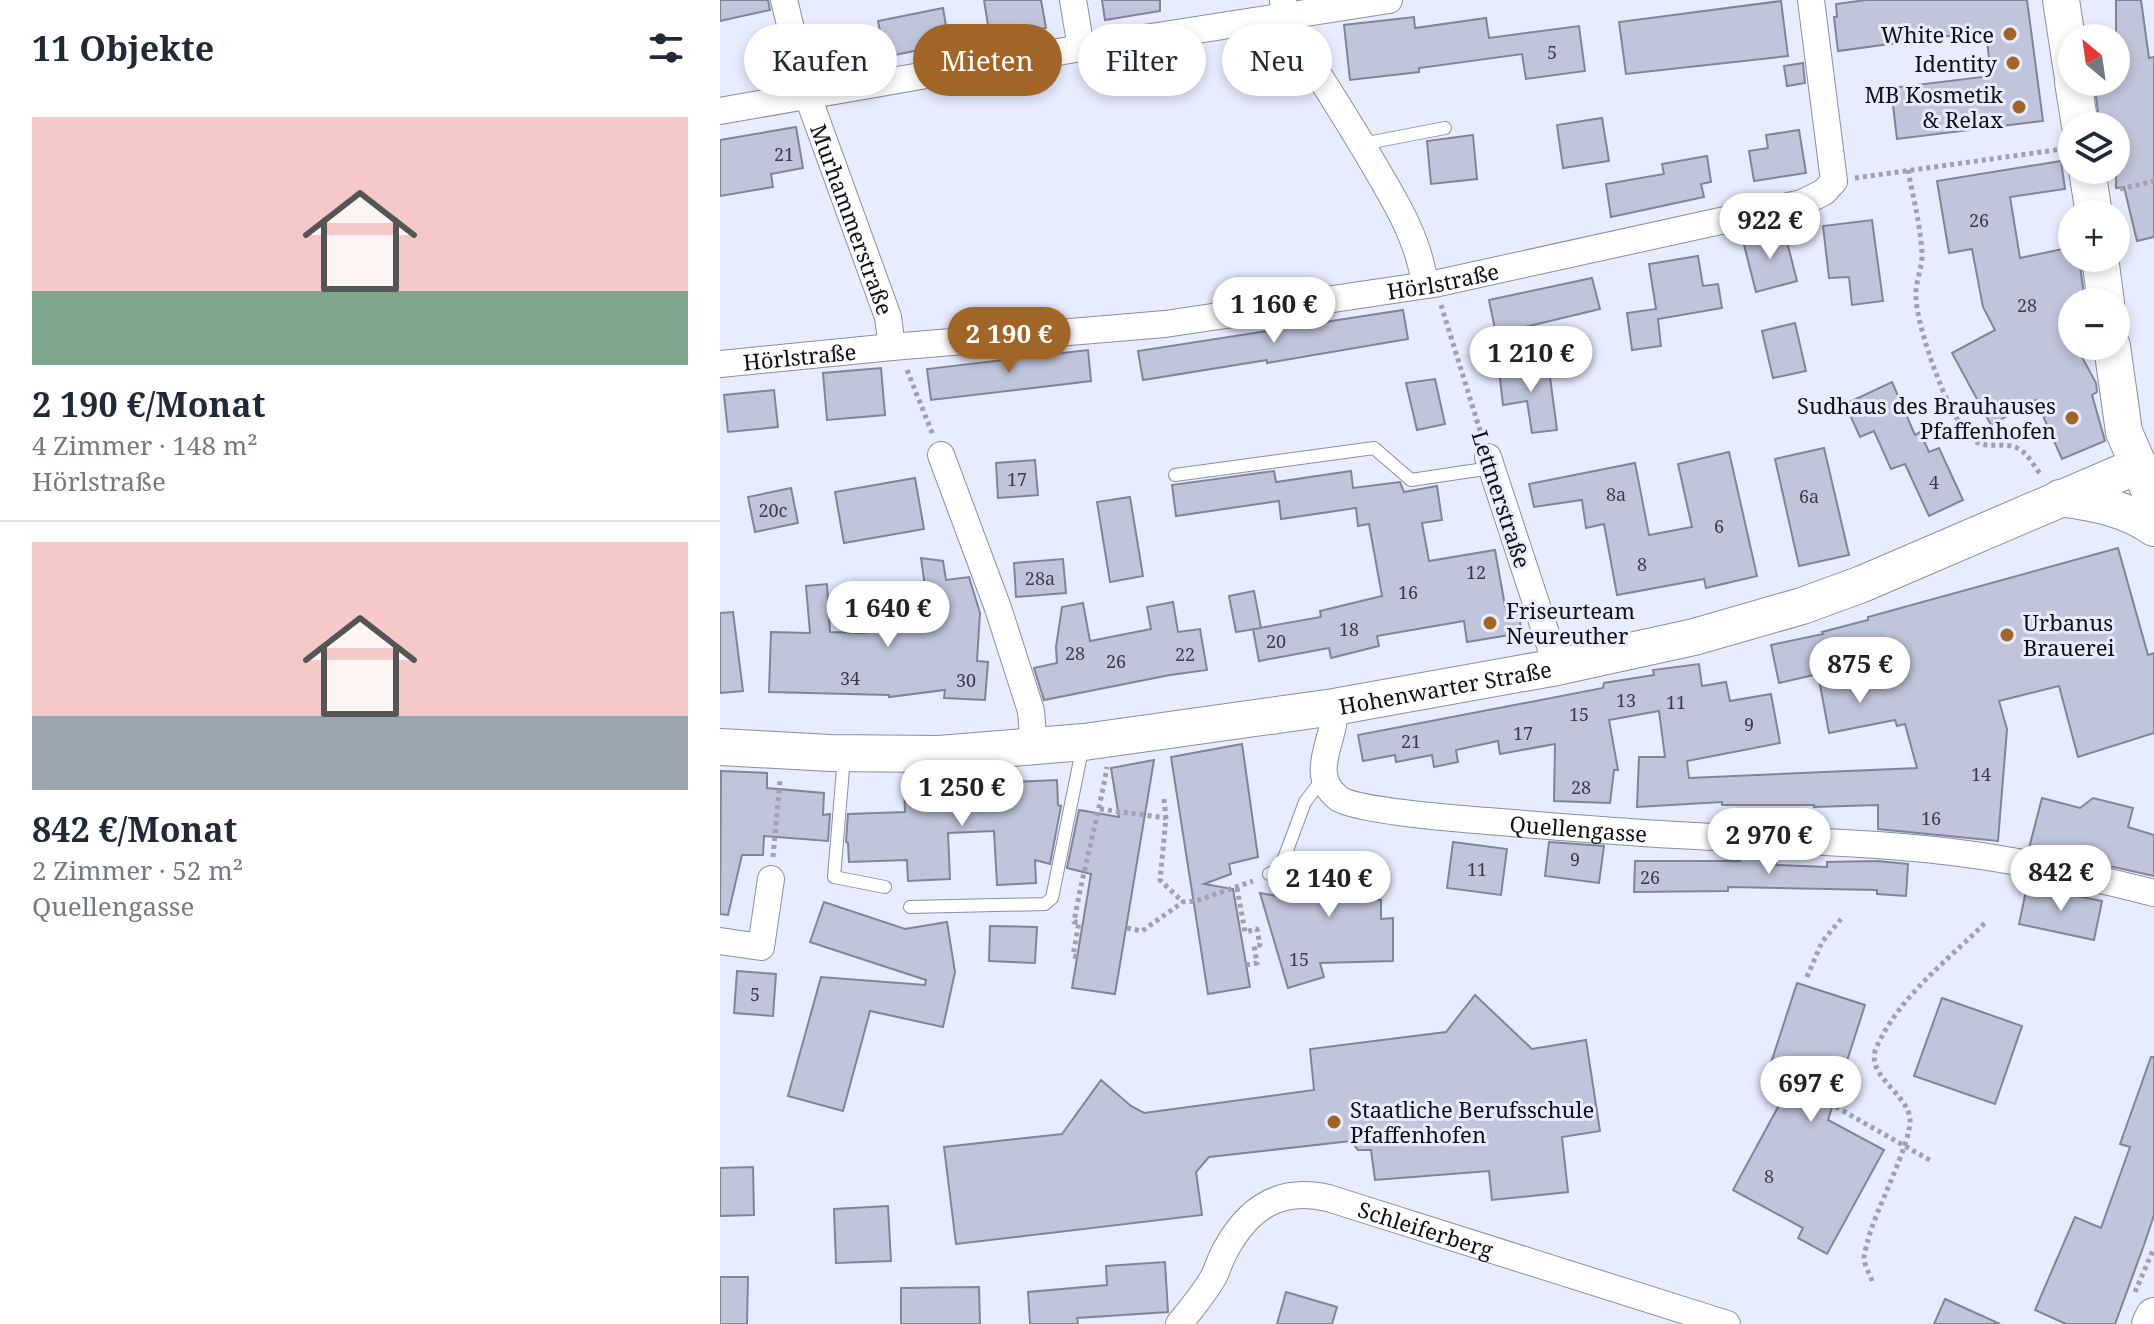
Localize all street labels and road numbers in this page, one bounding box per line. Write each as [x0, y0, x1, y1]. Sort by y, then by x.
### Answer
street label: Murhammerstraße [804, 120, 901, 319]
street label: Hörlstraße [1385, 255, 1502, 306]
street label: Hörlstraße [742, 336, 858, 377]
street label: Lettnerstraße [1466, 426, 1538, 572]
street label: Hohenwarter Straße [1336, 653, 1554, 721]
street label: Quellengasse [1509, 808, 1648, 848]
street label: Schleiferberg [1354, 1193, 1497, 1264]

